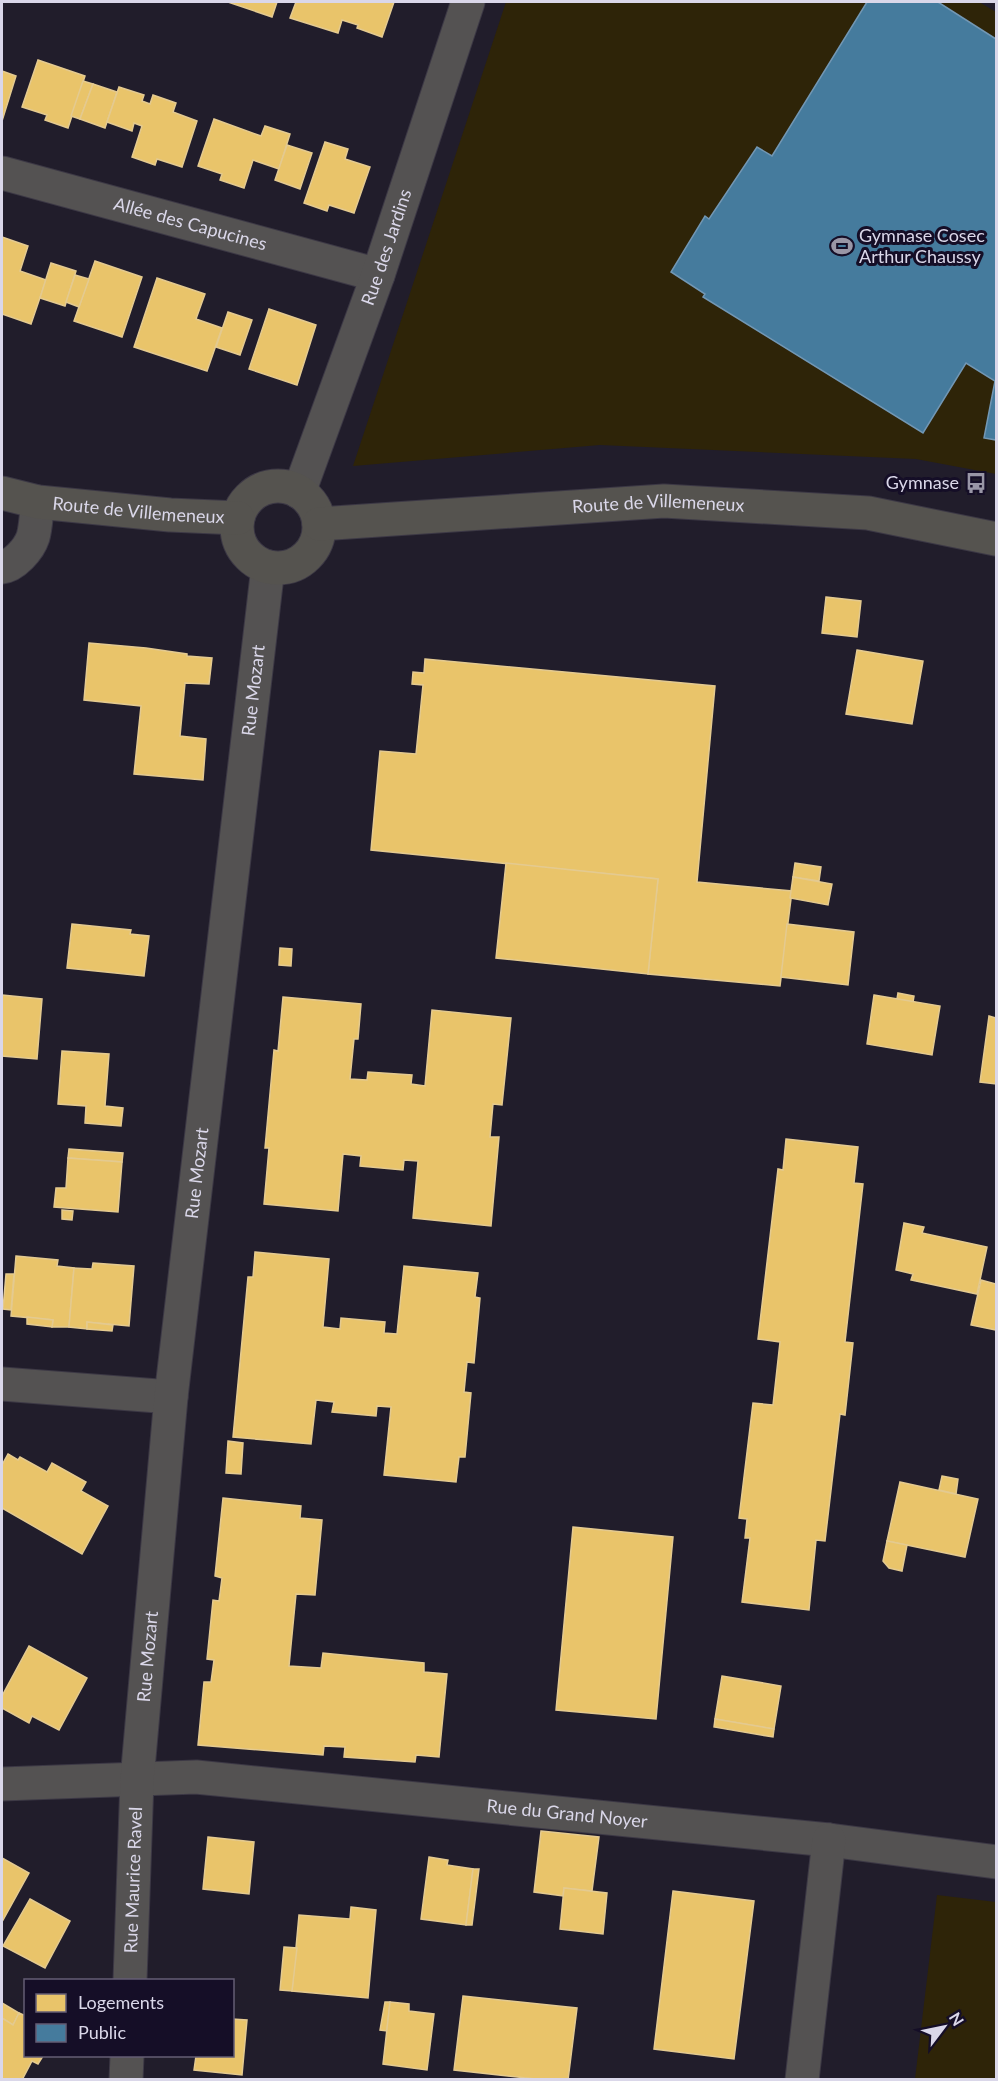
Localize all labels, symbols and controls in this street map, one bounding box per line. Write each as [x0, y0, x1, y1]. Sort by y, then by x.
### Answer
street label: Rue des Jardins [356, 186, 416, 308]
street label: Allée des Capucines [111, 192, 270, 254]
place label: Gymnase Cosec Arthur Chaussy [859, 224, 985, 267]
sports icon: Gymnase Cosec Arthur Chaussy [830, 234, 854, 258]
place label: Gymnase [886, 471, 959, 493]
bus stop icon: Gymnase [964, 471, 988, 495]
street label: Route de Villemeneux [571, 489, 745, 517]
street label: Route de Villemeneux [52, 491, 225, 527]
street label: Rue Mozart [236, 643, 269, 737]
street label: Rue Mozart [180, 1126, 212, 1220]
street label: Rue Mozart [132, 1609, 162, 1703]
street label: Rue du Grand Noyer [486, 1794, 649, 1832]
street label: Rue Maurice Ravel [119, 1806, 146, 1954]
legend [24, 1979, 234, 2057]
text: Logements [78, 1991, 164, 2013]
north arrow [914, 1997, 974, 2057]
text: N [946, 2009, 968, 2029]
text: Public [78, 2021, 126, 2043]

